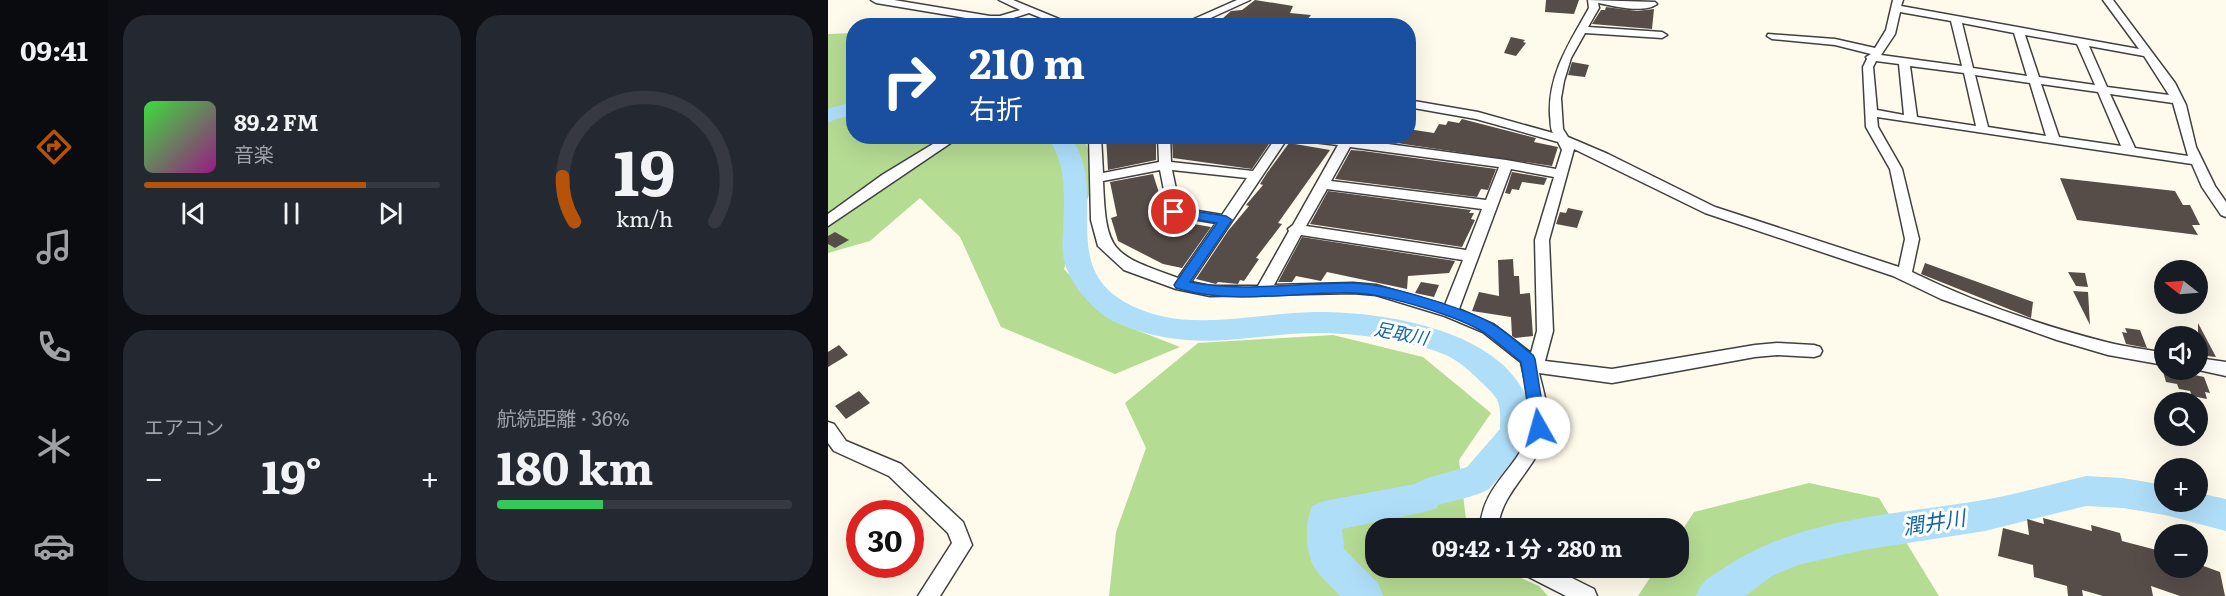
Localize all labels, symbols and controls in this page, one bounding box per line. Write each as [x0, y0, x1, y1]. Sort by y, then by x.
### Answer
text: 09:41 [20, 29, 88, 69]
text: 210 m [969, 30, 1085, 92]
icon: right [870, 42, 948, 120]
text: 右折 [969, 87, 1023, 127]
text: 89.2 FM [234, 105, 318, 138]
text: 19 [613, 123, 675, 215]
icon: directions [33, 126, 75, 168]
text: 音楽 [234, 138, 274, 168]
pin [1148, 186, 1199, 237]
icon: arrive [1157, 195, 1190, 228]
icon: previous [177, 197, 210, 230]
icon: pause [275, 197, 308, 230]
icon: next [374, 197, 407, 230]
text: km/h [616, 203, 673, 235]
icon: music [33, 226, 75, 268]
north arrow [2154, 260, 2208, 314]
map controls [2154, 260, 2208, 578]
water label: 足取川 [1372, 314, 1432, 351]
icon: phone [33, 326, 75, 368]
button: sound [2154, 326, 2208, 380]
button: search [2154, 392, 2208, 446]
position arrow [1507, 396, 1571, 460]
text: 航続距離 · 36% [497, 402, 630, 432]
text: エアコン [144, 411, 224, 441]
icon: climate [33, 425, 75, 467]
text: 180 km [497, 432, 653, 499]
text: 19° [262, 441, 322, 508]
text: − [144, 451, 163, 500]
text: + [420, 451, 439, 500]
button: + [2154, 458, 2208, 512]
speed limit sign: 30 [846, 500, 924, 578]
water label: 潤井川 [1900, 500, 1969, 541]
button: − [2154, 524, 2208, 578]
icon: car [33, 525, 75, 567]
text: 09:42 · 1 分 · 280 m [1432, 531, 1622, 564]

